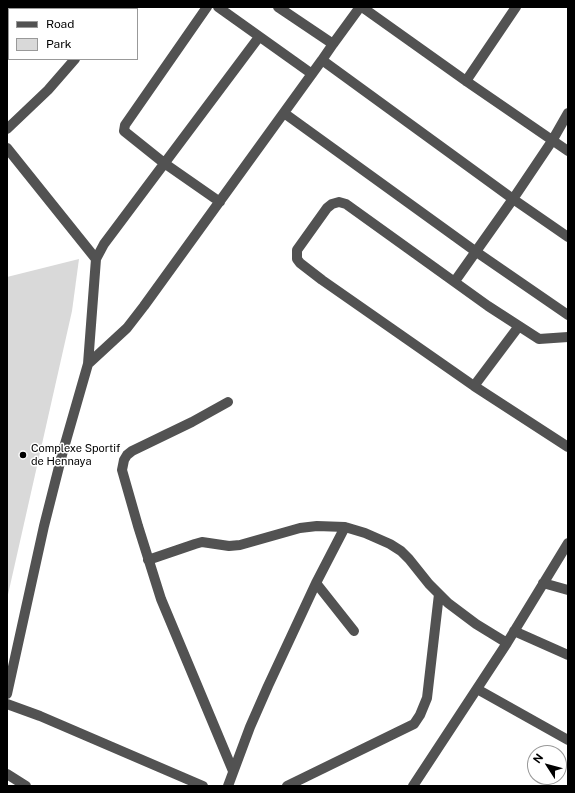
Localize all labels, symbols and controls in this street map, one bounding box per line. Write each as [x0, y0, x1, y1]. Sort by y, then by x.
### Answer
legend [8, 8, 138, 60]
text: Road [46, 17, 74, 31]
text: Park [46, 37, 72, 51]
place label: Complexe Sportif de Hennaya [31, 442, 120, 468]
marker: Complexe Sportif de Hennaya [18, 450, 28, 460]
north arrow [527, 745, 567, 785]
text: N [531, 752, 545, 766]

